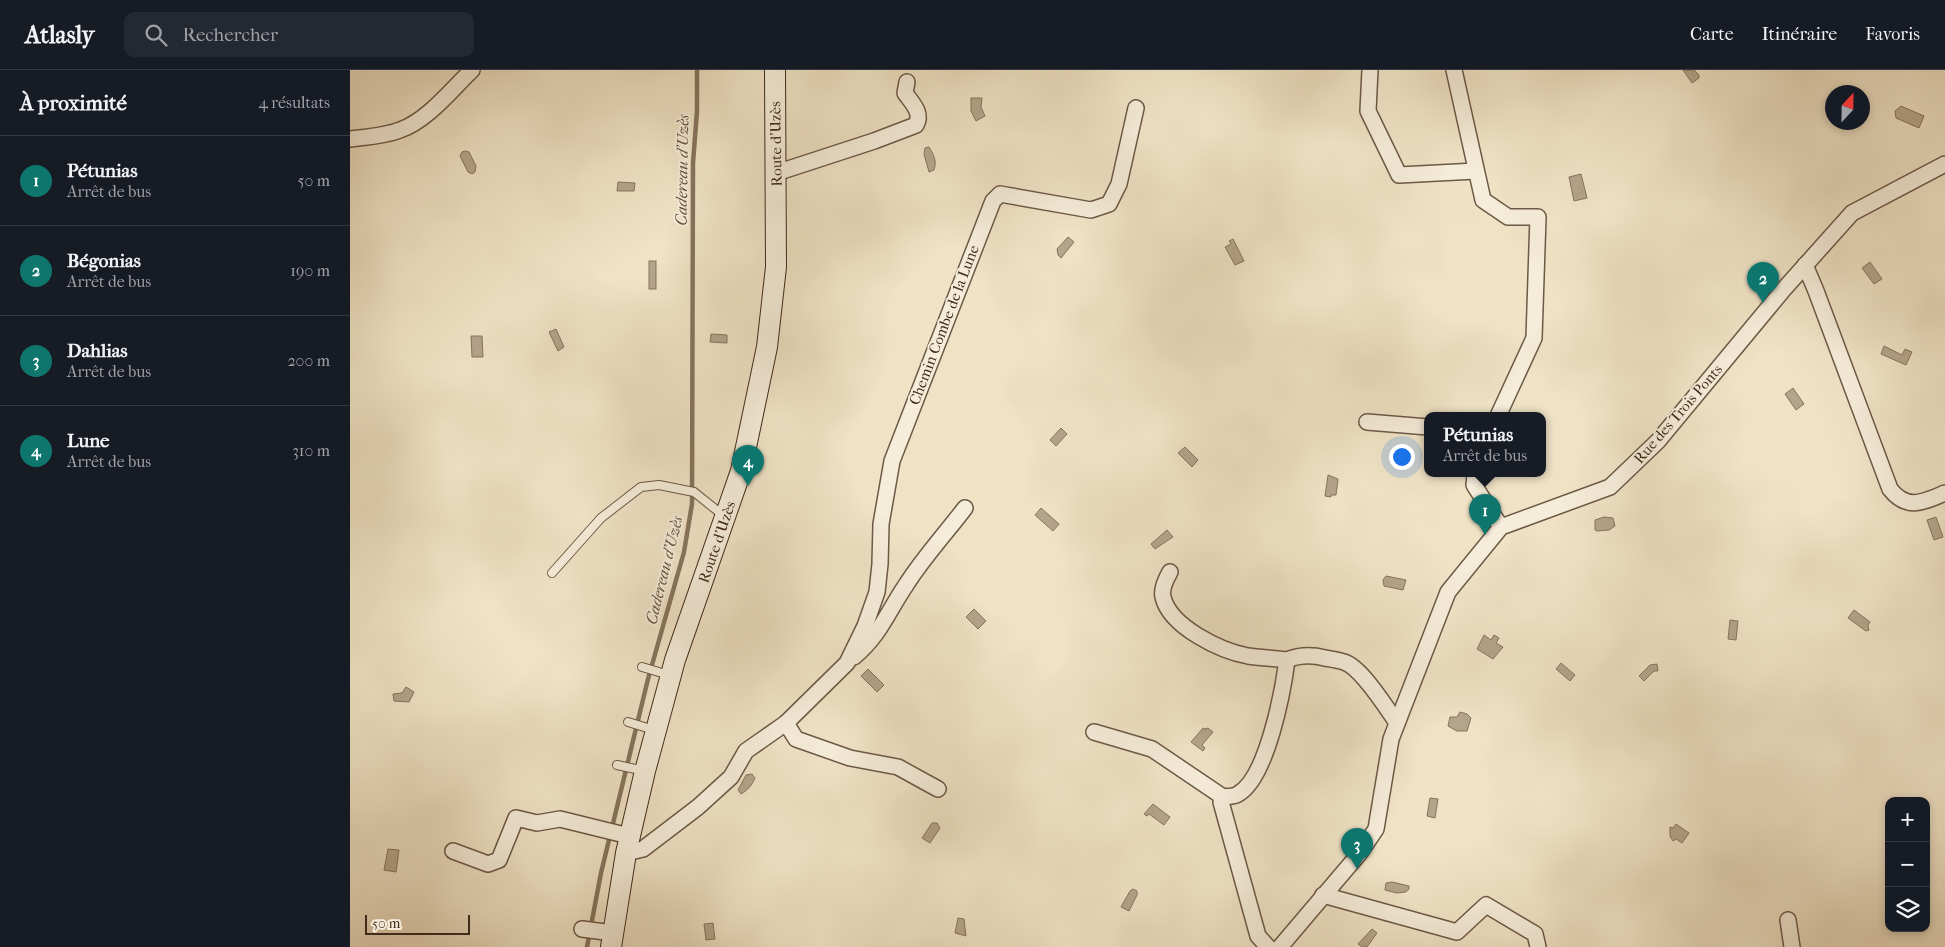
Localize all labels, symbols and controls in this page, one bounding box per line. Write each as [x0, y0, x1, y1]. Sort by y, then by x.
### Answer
search box [124, 12, 474, 57]
text: Atlasly [25, 21, 94, 49]
icon: search [142, 21, 170, 49]
text: Rechercher [182, 24, 278, 46]
text: Carte [1690, 24, 1734, 45]
text: Itinéraire [1762, 24, 1837, 45]
text: Favoris [1865, 24, 1920, 45]
north arrow [1825, 85, 1870, 130]
text: À proximité [20, 91, 127, 115]
text: 4 résultats [258, 93, 330, 112]
street label: Route d'Uzès [766, 101, 786, 187]
water label: Cadereau d'Uzès [672, 113, 692, 226]
text: Pétunias [67, 160, 137, 182]
text: 1 [33, 171, 39, 190]
text: 50 m [298, 171, 330, 190]
text: Arrêt de bus [67, 182, 151, 201]
street label: Chemin Combe de la Lune [905, 242, 983, 408]
text: Bégonias [67, 250, 141, 272]
text: 2 [32, 261, 40, 280]
text: 190 m [290, 261, 330, 280]
pin: 2 [1747, 262, 1779, 303]
text: Arrêt de bus [67, 272, 151, 291]
text: Dahlias [67, 340, 128, 362]
text: 3 [33, 351, 39, 370]
text: 200 m [287, 351, 330, 370]
street label: Rue des Trois Ponts [1630, 360, 1726, 467]
text: Arrêt de bus [67, 362, 151, 381]
popup [1424, 412, 1546, 477]
text: Pétunias [1443, 424, 1513, 446]
text: Lune [67, 430, 110, 452]
text: 4 [31, 441, 41, 460]
text: 310 m [292, 441, 330, 460]
your location [1389, 444, 1415, 470]
pin: 4 [732, 445, 764, 486]
text: Arrêt de bus [1443, 446, 1527, 465]
text: Arrêt de bus [67, 452, 151, 471]
pin: 1 [1469, 494, 1501, 535]
street label: Route d'Uzès [695, 498, 740, 585]
water label: Cadereau d'Uzès [641, 513, 687, 626]
map controls [1885, 797, 1930, 932]
button: + [1885, 797, 1930, 842]
pin: 3 [1341, 828, 1373, 869]
button: − [1885, 842, 1930, 887]
button: layers [1885, 887, 1930, 932]
scale bar [365, 912, 470, 935]
text: 50 m [372, 915, 400, 932]

